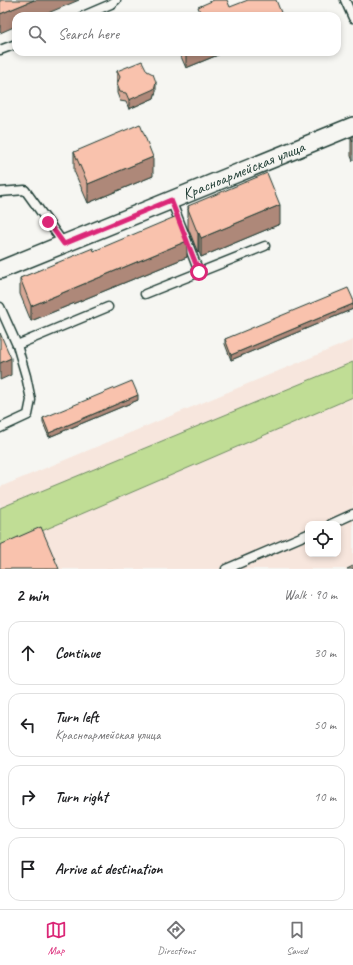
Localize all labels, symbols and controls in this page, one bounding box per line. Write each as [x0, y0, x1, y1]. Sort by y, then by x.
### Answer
search box [12, 12, 341, 56]
icon: search [26, 23, 48, 45]
text: Search here [58, 25, 119, 44]
street label: Красноармейская улица [180, 136, 309, 204]
route end [39, 213, 57, 231]
route start [190, 263, 208, 281]
map controls [305, 521, 341, 557]
button: locate [305, 521, 341, 557]
text: 2 min [16, 585, 49, 606]
text: Walk · 90 m [284, 587, 337, 603]
icon: ahead [17, 642, 39, 664]
text: Continue [55, 644, 100, 663]
text: 30 m [314, 645, 336, 661]
text: Turn left [55, 708, 98, 727]
icon: left [17, 714, 39, 736]
text: 50 m [314, 717, 336, 733]
text: Красноармейская улица [55, 727, 160, 743]
icon: right [17, 786, 39, 808]
text: Turn right [55, 788, 108, 807]
text: 10 m [314, 789, 336, 805]
icon: arrive [17, 858, 39, 880]
text: Arrive at destination [55, 860, 162, 879]
tab: Map [45, 919, 67, 957]
tab: Directions [157, 919, 196, 957]
tab: Saved [286, 919, 308, 957]

